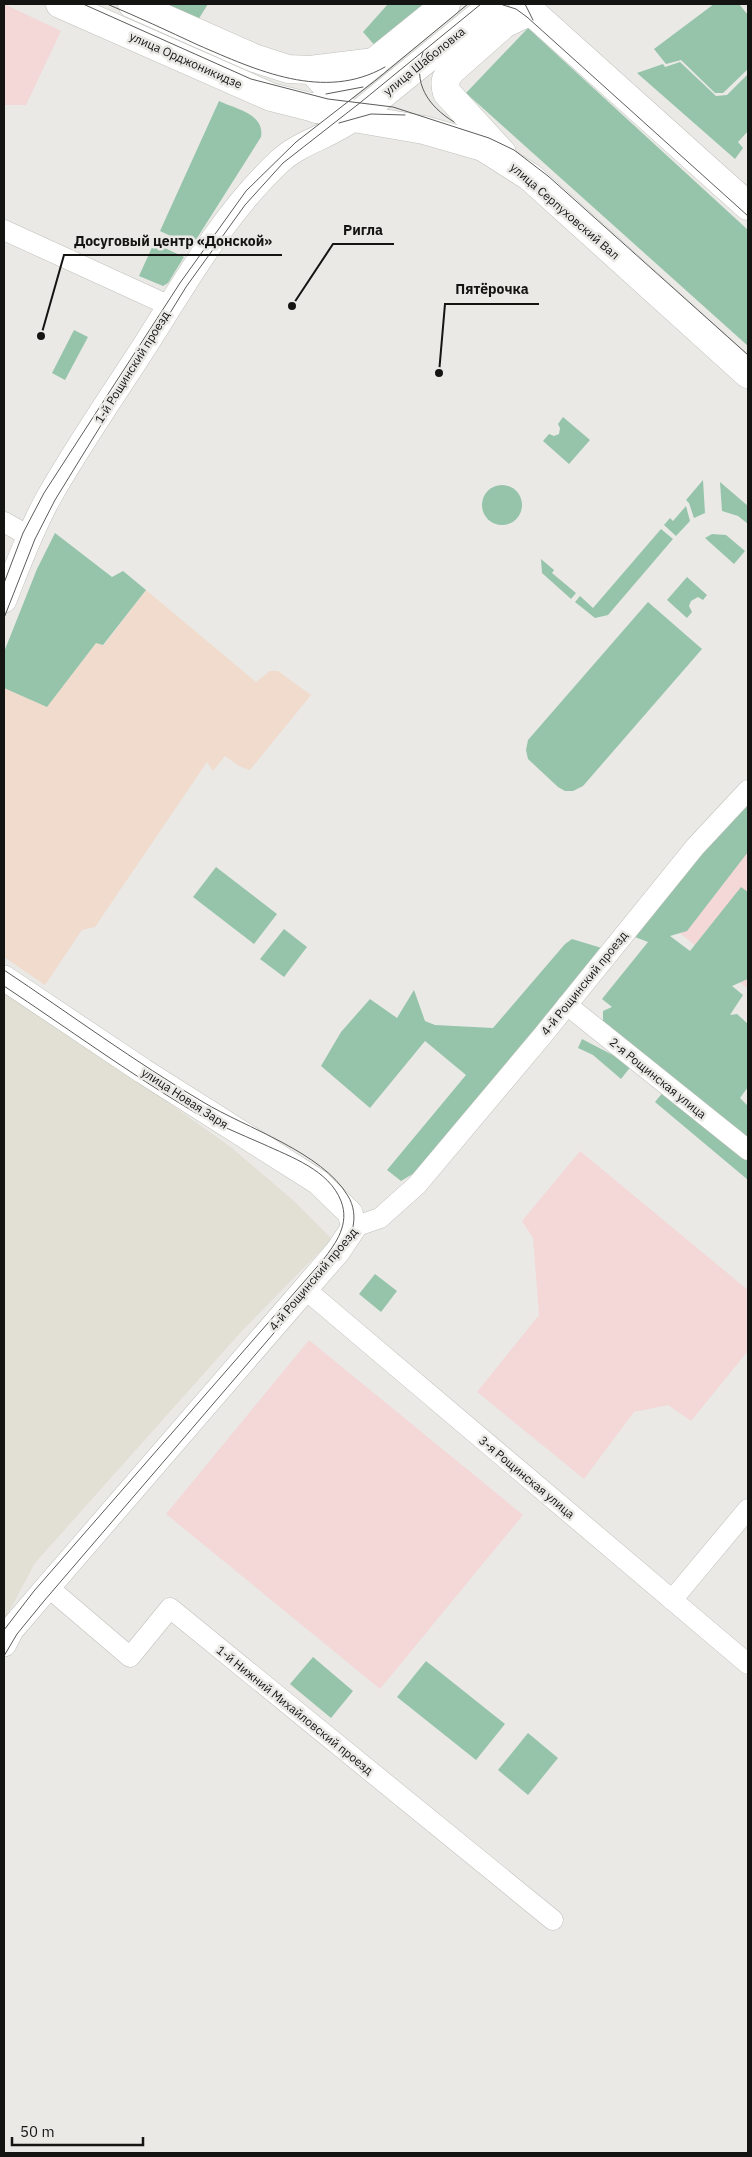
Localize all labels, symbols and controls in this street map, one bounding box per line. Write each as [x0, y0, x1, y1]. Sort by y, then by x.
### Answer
street label: улица Шаболовка [380, 23, 468, 98]
street label: улица Орджоникидзе [127, 28, 245, 92]
street label: улица Серпуховский Вал [507, 159, 623, 263]
callout: Ригла [333, 215, 394, 244]
text: Ригла [343, 221, 383, 239]
callout: Досуговый центр «Донской» [64, 226, 282, 255]
text: Досуговый центр «Донской» [74, 232, 272, 250]
callout: Пятёрочка [445, 275, 539, 304]
text: Пятёрочка [455, 280, 529, 298]
street label: 1-й Рощинский проезд [91, 308, 173, 426]
street label: 4-й Рощинский проезд [537, 928, 631, 1038]
street label: 2-я Рощинская улица [606, 1034, 710, 1122]
street label: улица Новая Заря [139, 1064, 231, 1132]
street label: 4-й Рощинский проезд [266, 1225, 360, 1333]
street label: 3-я Рощинская улица [476, 1433, 578, 1522]
street label: 1-й Нижний Михайловский проезд [214, 1642, 376, 1778]
scale bar [12, 2114, 144, 2146]
text: 50 m [20, 2122, 55, 2141]

